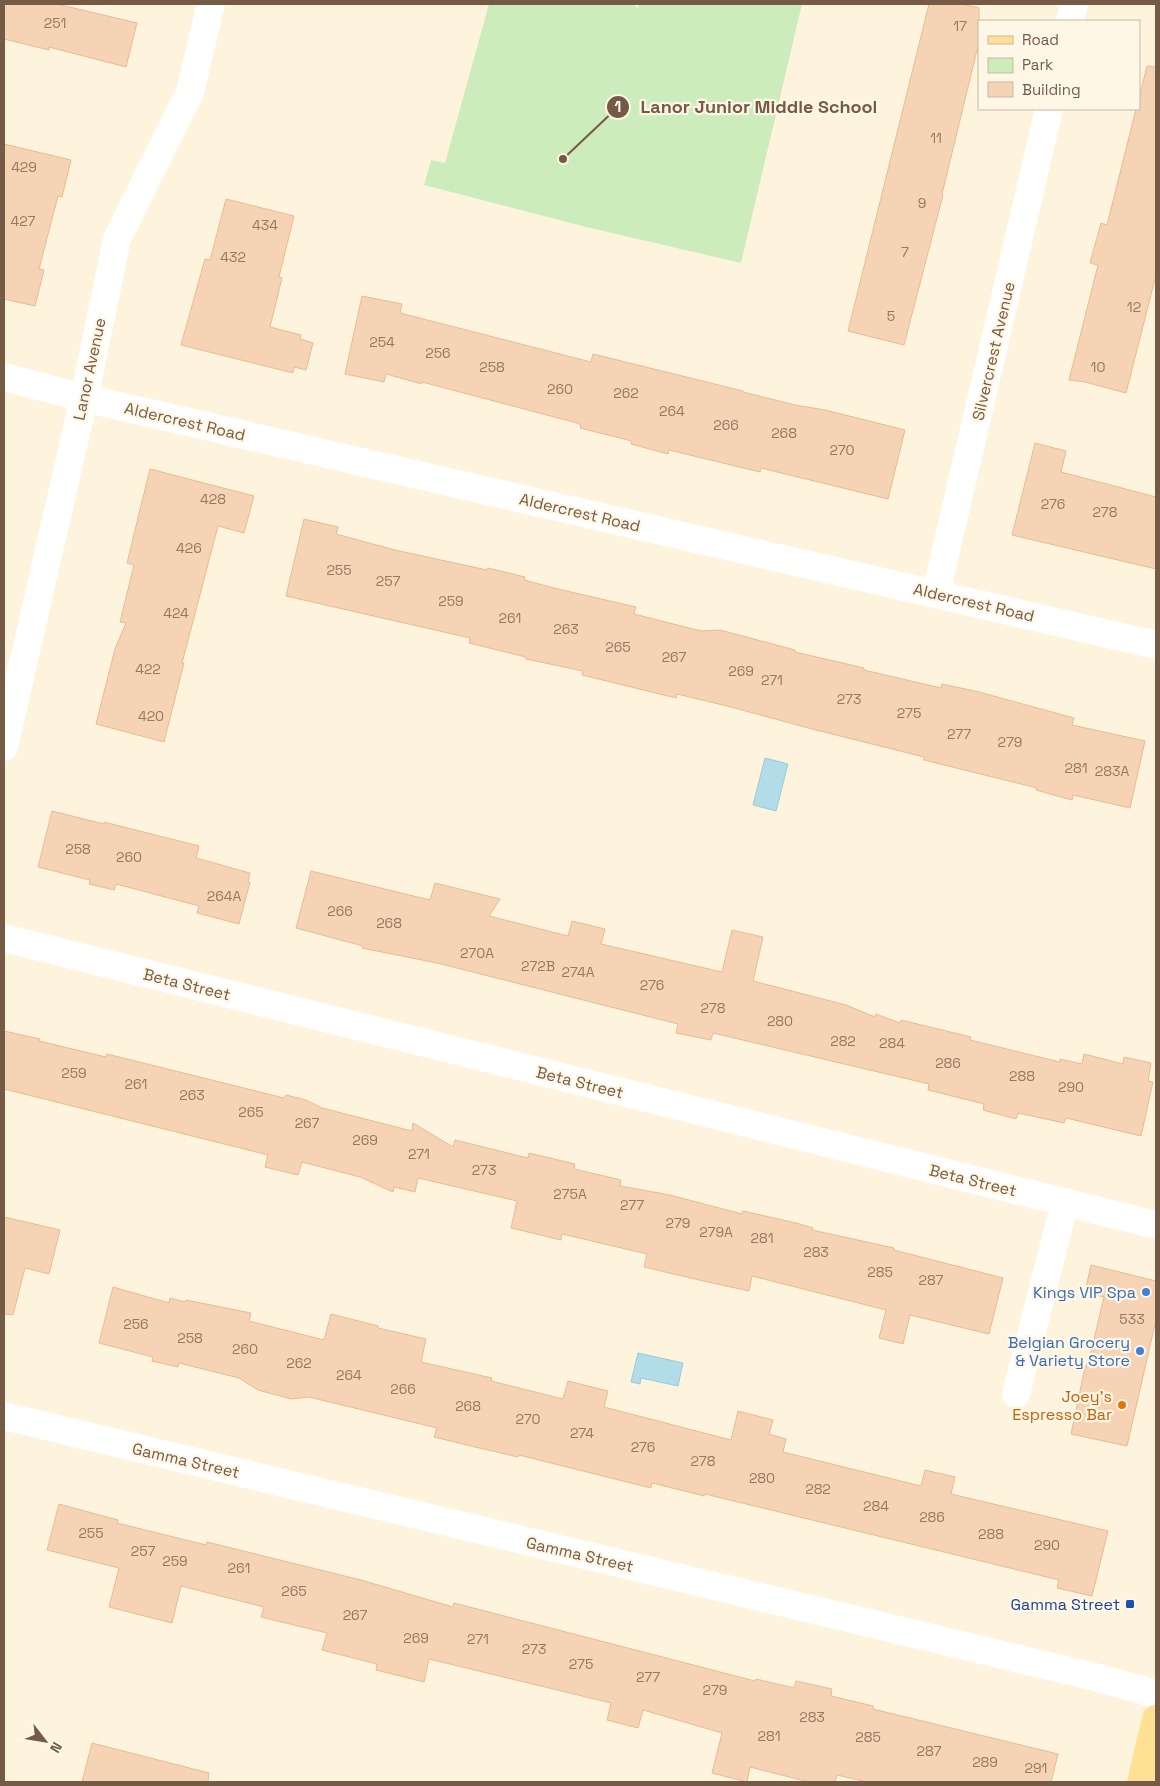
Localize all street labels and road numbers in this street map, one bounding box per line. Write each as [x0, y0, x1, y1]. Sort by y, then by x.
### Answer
street label: Silvercrest Avenue [967, 280, 1020, 423]
street label: Lanor Avenue [68, 316, 111, 422]
street label: Aldercrest Road [122, 397, 247, 446]
street label: Aldercrest Road [517, 488, 642, 537]
street label: Aldercrest Road [911, 578, 1036, 627]
street label: Beta Street [141, 963, 233, 1005]
street label: Beta Street [534, 1061, 626, 1103]
street label: Beta Street [927, 1159, 1019, 1201]
street label: Gamma Street [130, 1438, 242, 1483]
street label: Gamma Street [524, 1532, 636, 1577]

